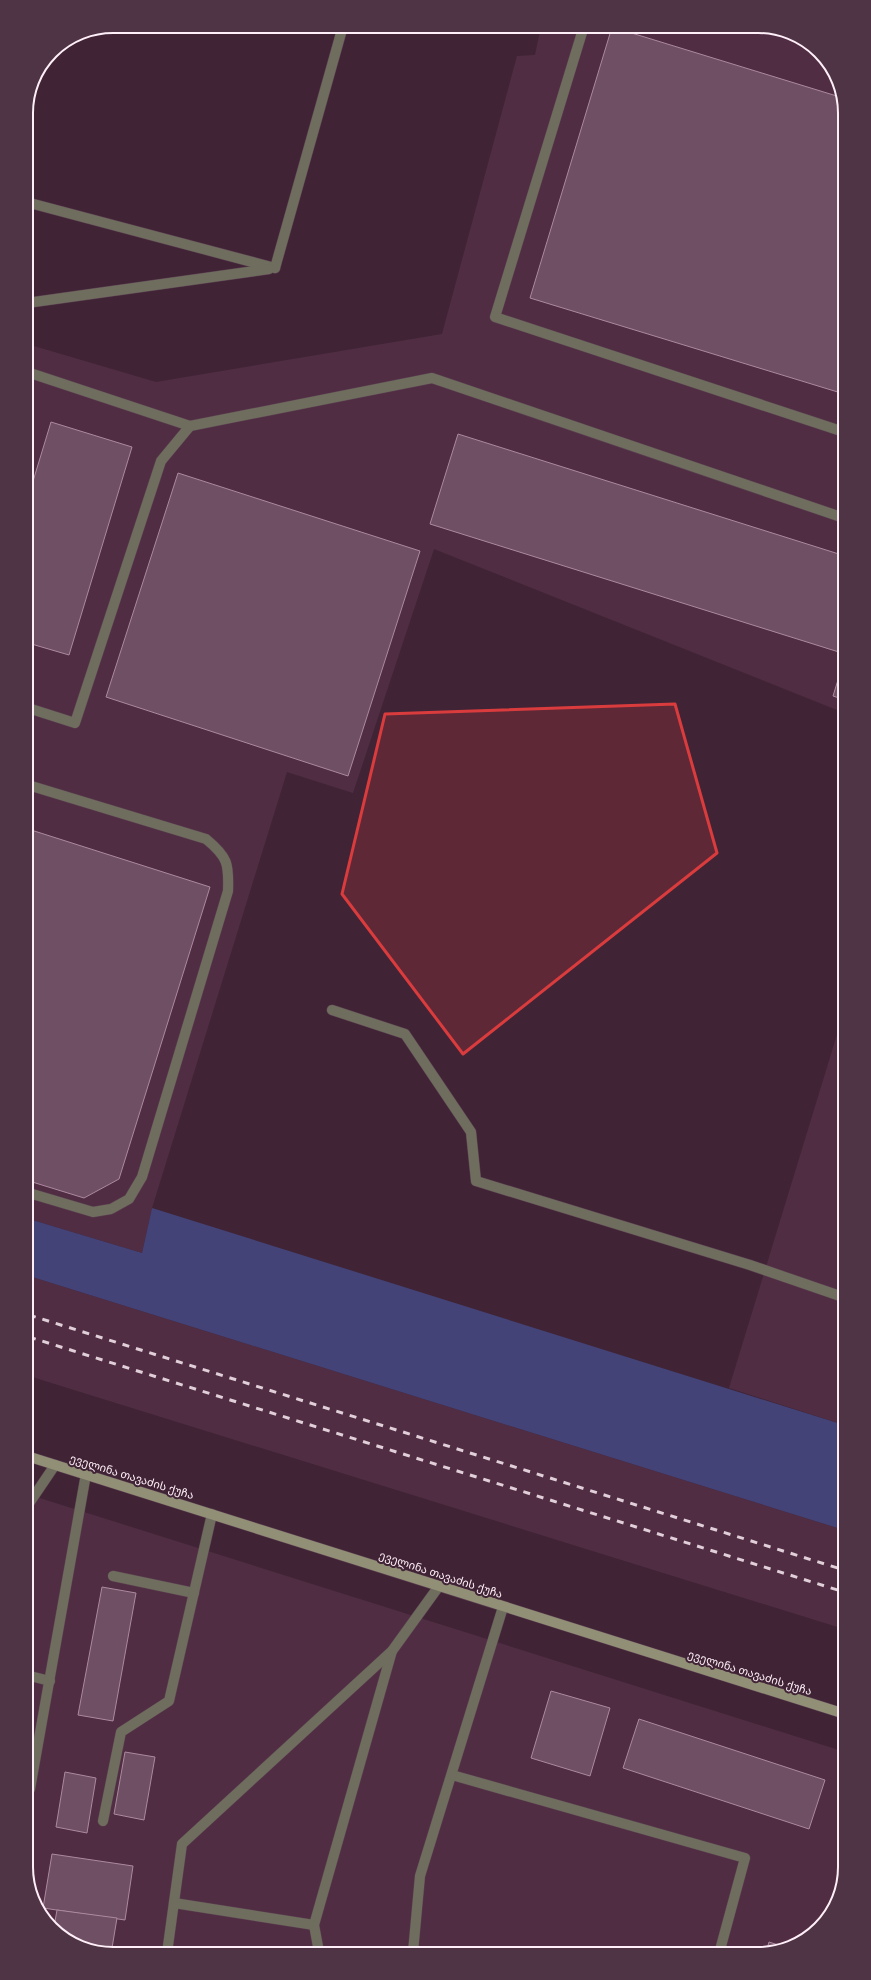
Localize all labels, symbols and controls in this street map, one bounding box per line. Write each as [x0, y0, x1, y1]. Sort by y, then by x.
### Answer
street label: ეველინა თავაძის ქუჩა [68, 1450, 196, 1502]
street label: ეველინა თავაძის ქუჩა [377, 1547, 505, 1601]
street label: ეველინა თავაძის ქუჩა [686, 1646, 814, 1698]

